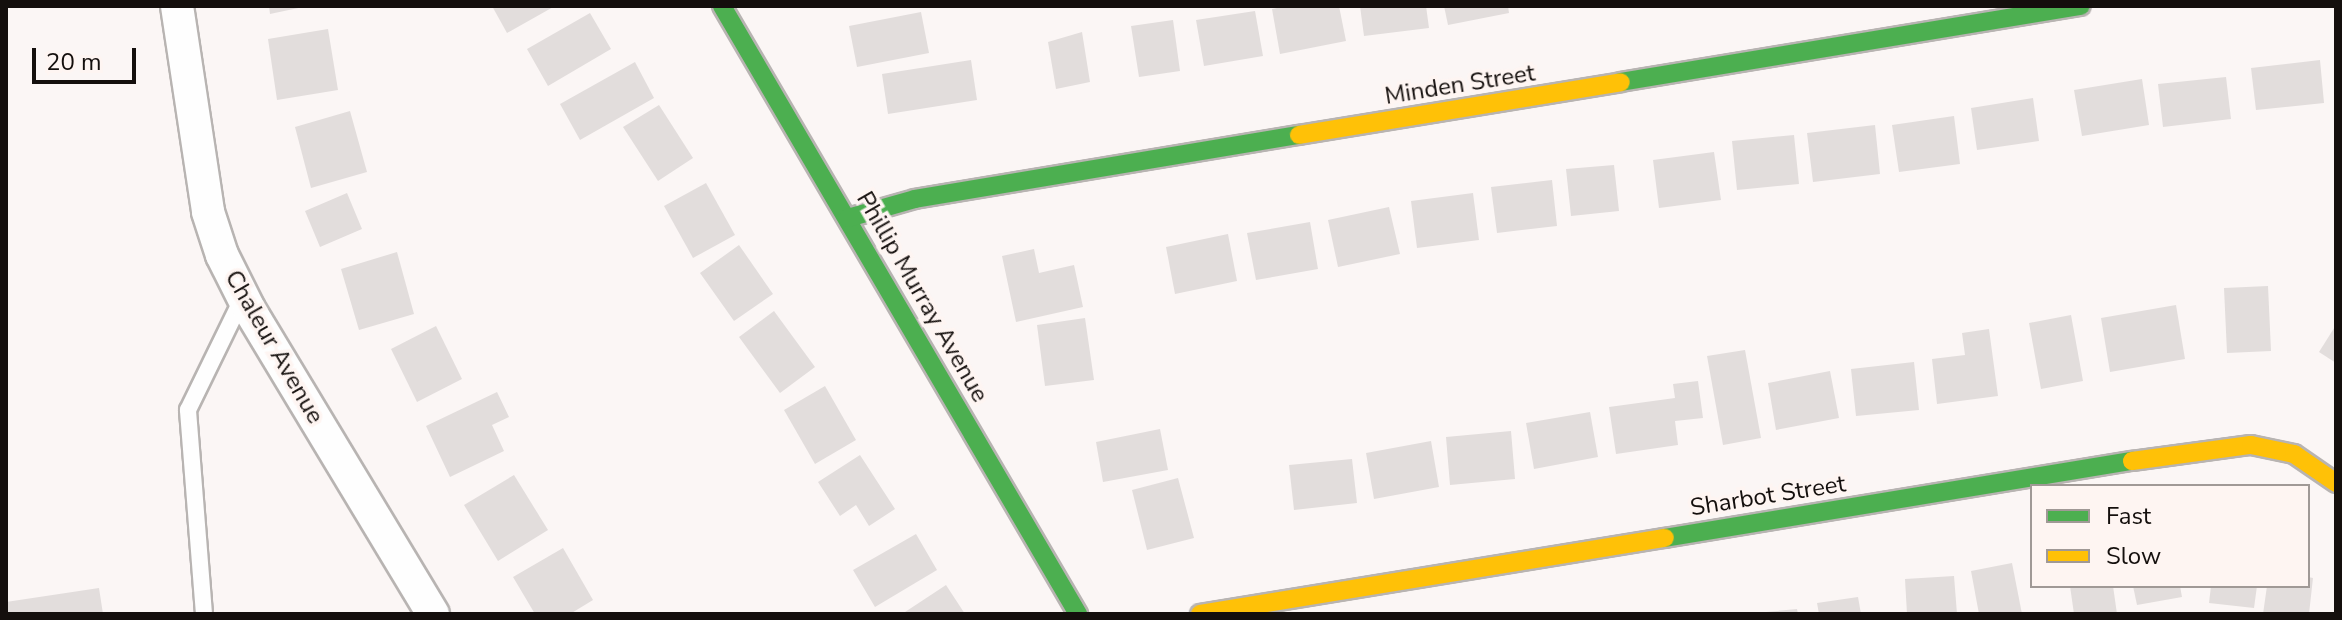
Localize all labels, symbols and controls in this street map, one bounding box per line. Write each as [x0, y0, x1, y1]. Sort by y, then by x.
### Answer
scale bar [36, 32, 140, 82]
text: 20 m [46, 46, 102, 78]
street label: Minden Street [1383, 59, 1537, 111]
street label: Phillip Murray Avenue [850, 187, 994, 407]
street label: Chaleur Avenue [218, 265, 330, 429]
street label: Sharbot Street [1688, 469, 1848, 523]
legend [2030, 484, 2310, 588]
text: Fast [2106, 500, 2151, 532]
text: Slow [2106, 540, 2161, 572]

